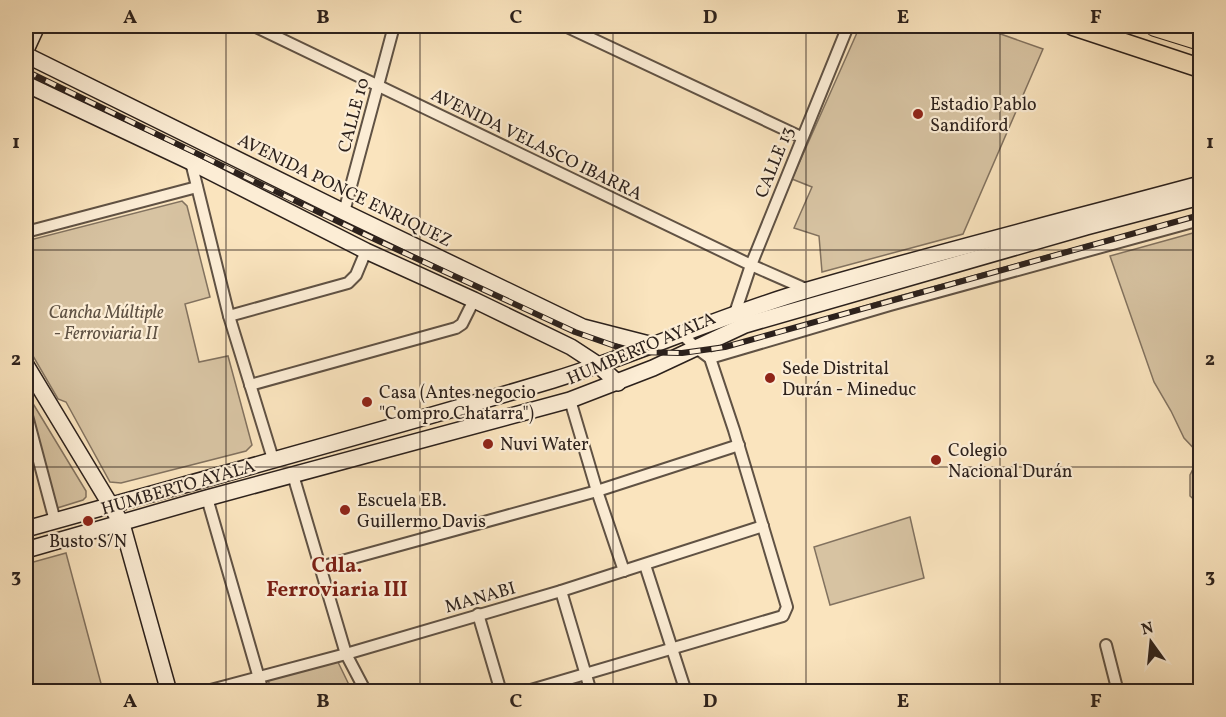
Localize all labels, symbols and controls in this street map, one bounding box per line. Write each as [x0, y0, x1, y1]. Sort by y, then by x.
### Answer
text: A [123, 4, 137, 32]
text: B [316, 4, 330, 32]
text: C [510, 4, 523, 32]
text: D [703, 4, 717, 32]
text: E [897, 4, 909, 32]
text: F [1090, 4, 1102, 32]
street label: CALLE 10 [332, 75, 376, 156]
street label: AVENIDA VELASCO IBARRA [426, 83, 647, 208]
place label: Estadio Pablo Sandiford [930, 93, 1037, 139]
marker: Estadio Pablo Sandiford [911, 107, 925, 121]
street label: CALLE 13 [750, 123, 801, 202]
text: 1 [12, 129, 20, 157]
street label: AVENIDA PONCE ENRIQUEZ [233, 129, 456, 254]
text: 1 [1206, 129, 1214, 157]
park label: Cancha Múltiple - Ferroviaria II [48, 301, 164, 347]
street label: HUMBERTO AYALA [563, 307, 720, 392]
text: 2 [11, 346, 21, 374]
text: 2 [1205, 346, 1215, 374]
place label: Sede Distrital Durán - Mineduc [782, 357, 916, 403]
marker: Sede Distrital Durán - Mineduc [763, 371, 777, 385]
place label: Casa (Antes negocio "Compro Chatarra") [379, 381, 536, 427]
marker: Casa (Antes negocio "Compro Chatarra") [360, 395, 374, 409]
place label: Nuvi Water [500, 433, 589, 458]
marker: Nuvi Water [481, 437, 495, 451]
place label: Colegio Nacional Durán [948, 439, 1073, 485]
marker: Colegio Nacional Durán [929, 453, 943, 467]
street label: HUMBERTO AYALA [98, 454, 259, 522]
place label: Escuela EB. Guillermo Davis [357, 489, 486, 535]
marker: Escuela EB. Guillermo Davis [338, 503, 352, 517]
marker: Busto S/N [81, 514, 95, 528]
place label: Busto S/N [49, 530, 127, 555]
district label: Cdla. Ferroviaria III [266, 552, 408, 605]
text: 3 [11, 563, 21, 591]
text: 3 [1205, 563, 1215, 591]
street label: MANABI [442, 576, 519, 620]
north arrow [1121, 612, 1181, 672]
text: N [1139, 617, 1156, 642]
text: A [123, 688, 137, 716]
text: B [316, 688, 330, 716]
text: C [510, 688, 523, 716]
text: D [703, 688, 717, 716]
text: E [897, 688, 909, 716]
text: F [1090, 688, 1102, 716]

